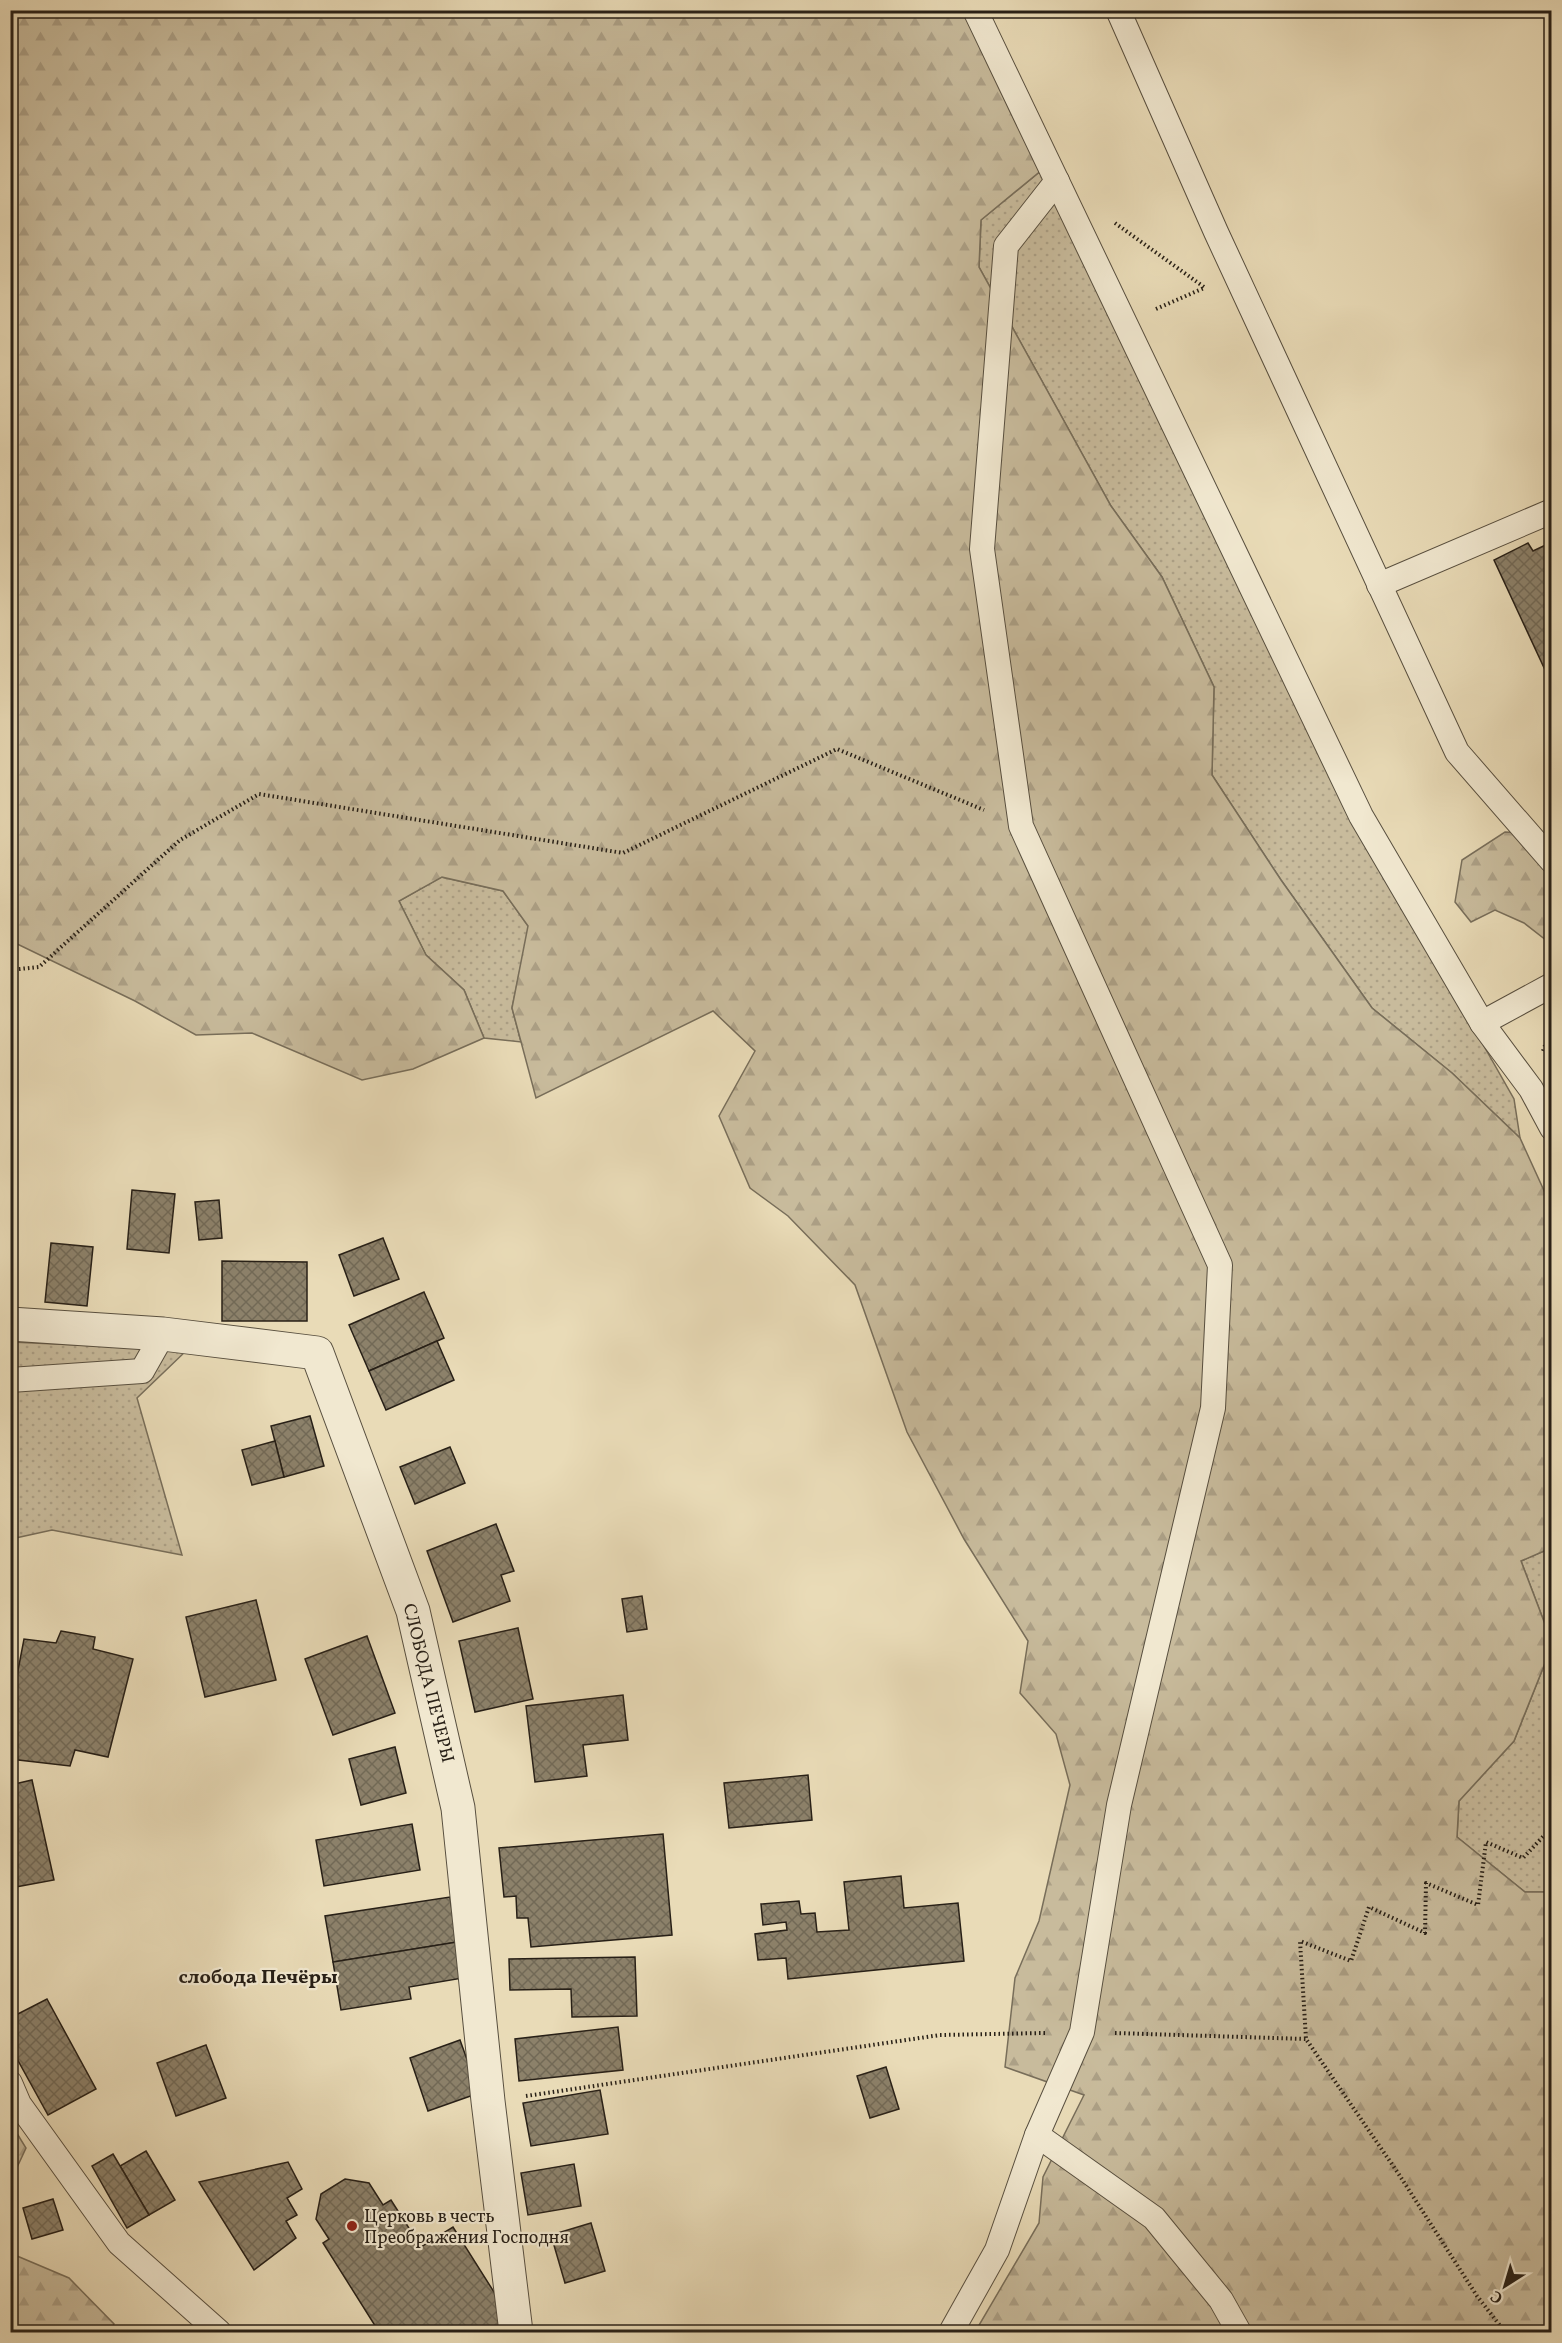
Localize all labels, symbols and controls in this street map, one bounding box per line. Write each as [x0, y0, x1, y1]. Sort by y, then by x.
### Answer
street label: СЛОБОДА ПЕЧЕРЫ [396, 1601, 459, 1766]
district label: слобода Печёры [178, 1964, 338, 1992]
place label: Церковь в честь Преображения Господня [364, 2205, 569, 2251]
marker: Церковь в честь Преображения Господня [345, 2219, 359, 2233]
north arrow [1475, 2256, 1535, 2316]
text: С [1486, 2284, 1508, 2308]

